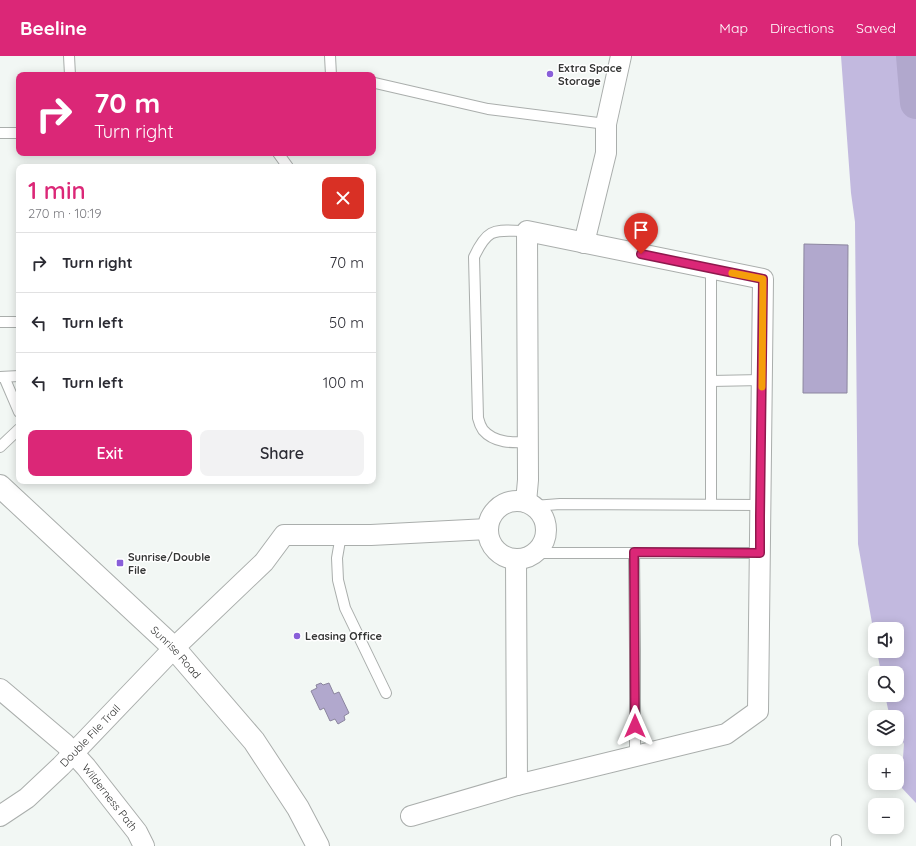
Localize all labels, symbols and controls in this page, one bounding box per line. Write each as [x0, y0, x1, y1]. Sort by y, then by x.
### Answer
text: Beeline [20, 16, 87, 40]
text: Map [719, 19, 748, 37]
text: Directions [770, 19, 834, 37]
text: Saved [856, 19, 896, 37]
place label: Extra Space Storage [558, 61, 622, 88]
marker: Extra Space Storage [545, 69, 555, 79]
text: 70 m [94, 85, 160, 120]
icon: right [28, 88, 80, 140]
text: Turn right [94, 120, 174, 143]
text: 1 min [28, 175, 86, 205]
button: close [322, 177, 364, 219]
text: 270 m · 10:19 [28, 205, 101, 221]
pin [624, 213, 658, 254]
icon: arrive [630, 219, 652, 241]
icon: right [28, 252, 50, 274]
text: Turn right [62, 253, 133, 272]
text: 70 m [330, 253, 364, 272]
icon: left [28, 312, 50, 334]
text: Turn left [62, 313, 124, 332]
text: 50 m [329, 313, 364, 332]
icon: left [28, 372, 50, 394]
text: Turn left [62, 373, 124, 392]
text: 100 m [323, 373, 364, 392]
button: Exit [28, 430, 192, 476]
button: Share [200, 430, 364, 476]
place label: Sunrise/Double File [128, 550, 211, 577]
marker: Sunrise/Double File [115, 558, 125, 568]
map controls [868, 622, 904, 834]
button: sound [868, 622, 904, 658]
street label: Sunrise Road [148, 623, 204, 681]
place label: Leasing Office [305, 629, 382, 643]
marker: Leasing Office [292, 631, 302, 641]
button: search [868, 666, 904, 702]
street label: Double File Trail [57, 702, 123, 770]
position arrow [614, 705, 656, 747]
button: layers [868, 710, 904, 746]
button: + [868, 754, 904, 790]
street label: Wilderness Path [79, 761, 141, 834]
button: − [868, 798, 904, 834]

